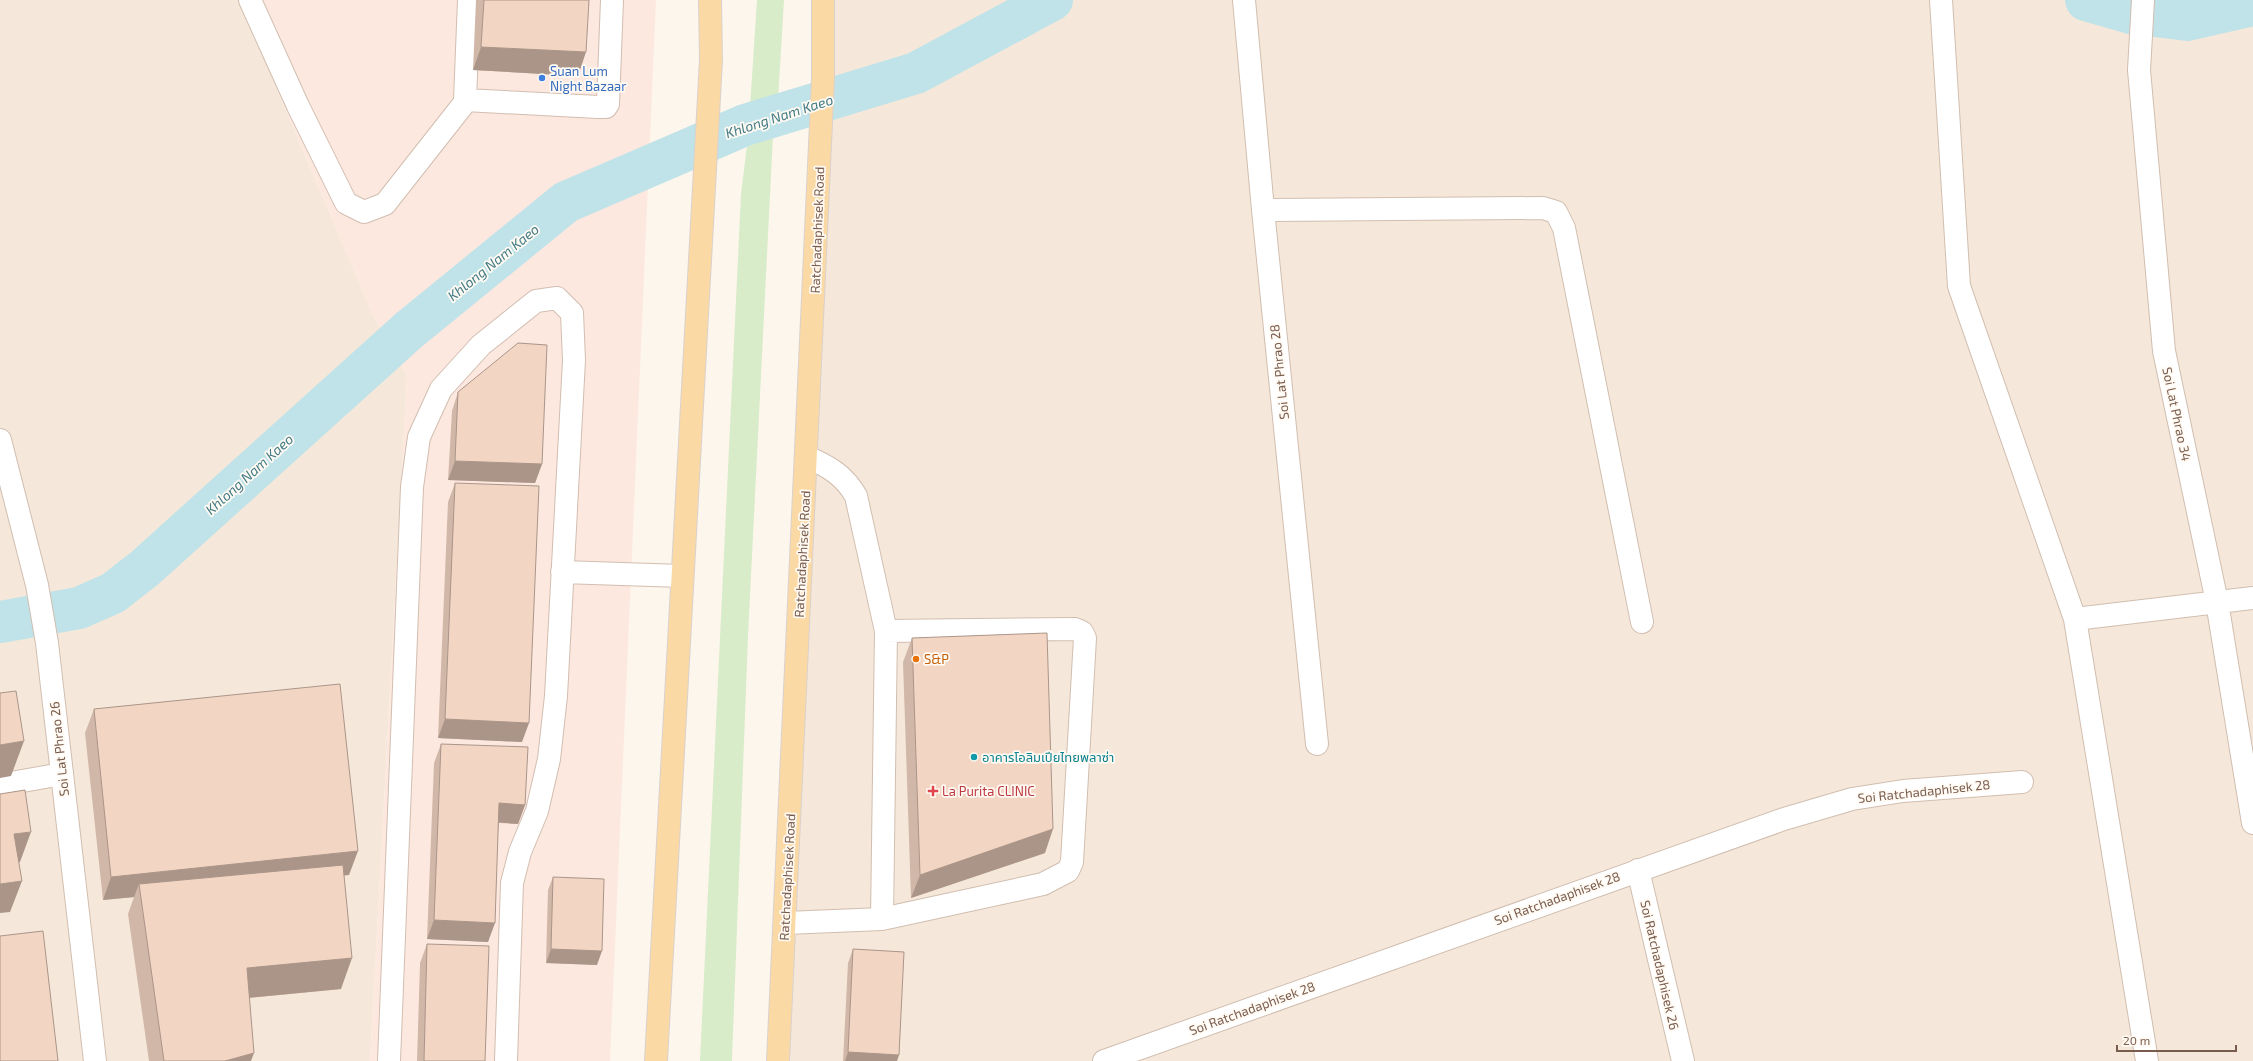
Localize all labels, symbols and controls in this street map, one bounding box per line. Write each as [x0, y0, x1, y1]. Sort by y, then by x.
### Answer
place label: Suan Lum Night Bazaar [550, 63, 626, 94]
marker: Suan Lum Night Bazaar [537, 73, 547, 83]
water label: Khlong Nam Kaeo [723, 91, 835, 141]
street label: Ratchadaphisek Road [807, 166, 827, 294]
water label: Khlong Nam Kaeo [444, 220, 542, 304]
street label: Soi Lat Phrao 28 [1266, 324, 1292, 420]
street label: Soi Lat Phrao 34 [2159, 366, 2195, 462]
water label: Khlong Nam Kaeo [202, 430, 297, 518]
street label: Ratchadaphisek Road [791, 490, 813, 618]
place label: S&P [924, 651, 949, 667]
marker: S&P [911, 654, 921, 664]
street label: Soi Lat Phrao 26 [46, 701, 72, 797]
place label: อาคารโอลิมเปียไทยพลาซ่า [982, 749, 1114, 765]
marker: อาคารโอลิมเปียไทยพลาซ่า [969, 752, 979, 762]
street label: Soi Ratchadaphisek 28 [1857, 776, 1991, 806]
place label: La Purita CLINIC [942, 783, 1035, 799]
marker: La Purita CLINIC [927, 785, 939, 797]
street label: Ratchadaphisek Road [776, 813, 798, 941]
street label: Soi Ratchadaphisek 28 [1492, 868, 1622, 928]
street label: Soi Ratchadaphisek 26 [1637, 899, 1683, 1031]
street label: Soi Ratchadaphisek 28 [1187, 978, 1317, 1038]
scale bar [2117, 1027, 2236, 1053]
text: 20 m [2123, 1033, 2150, 1047]

